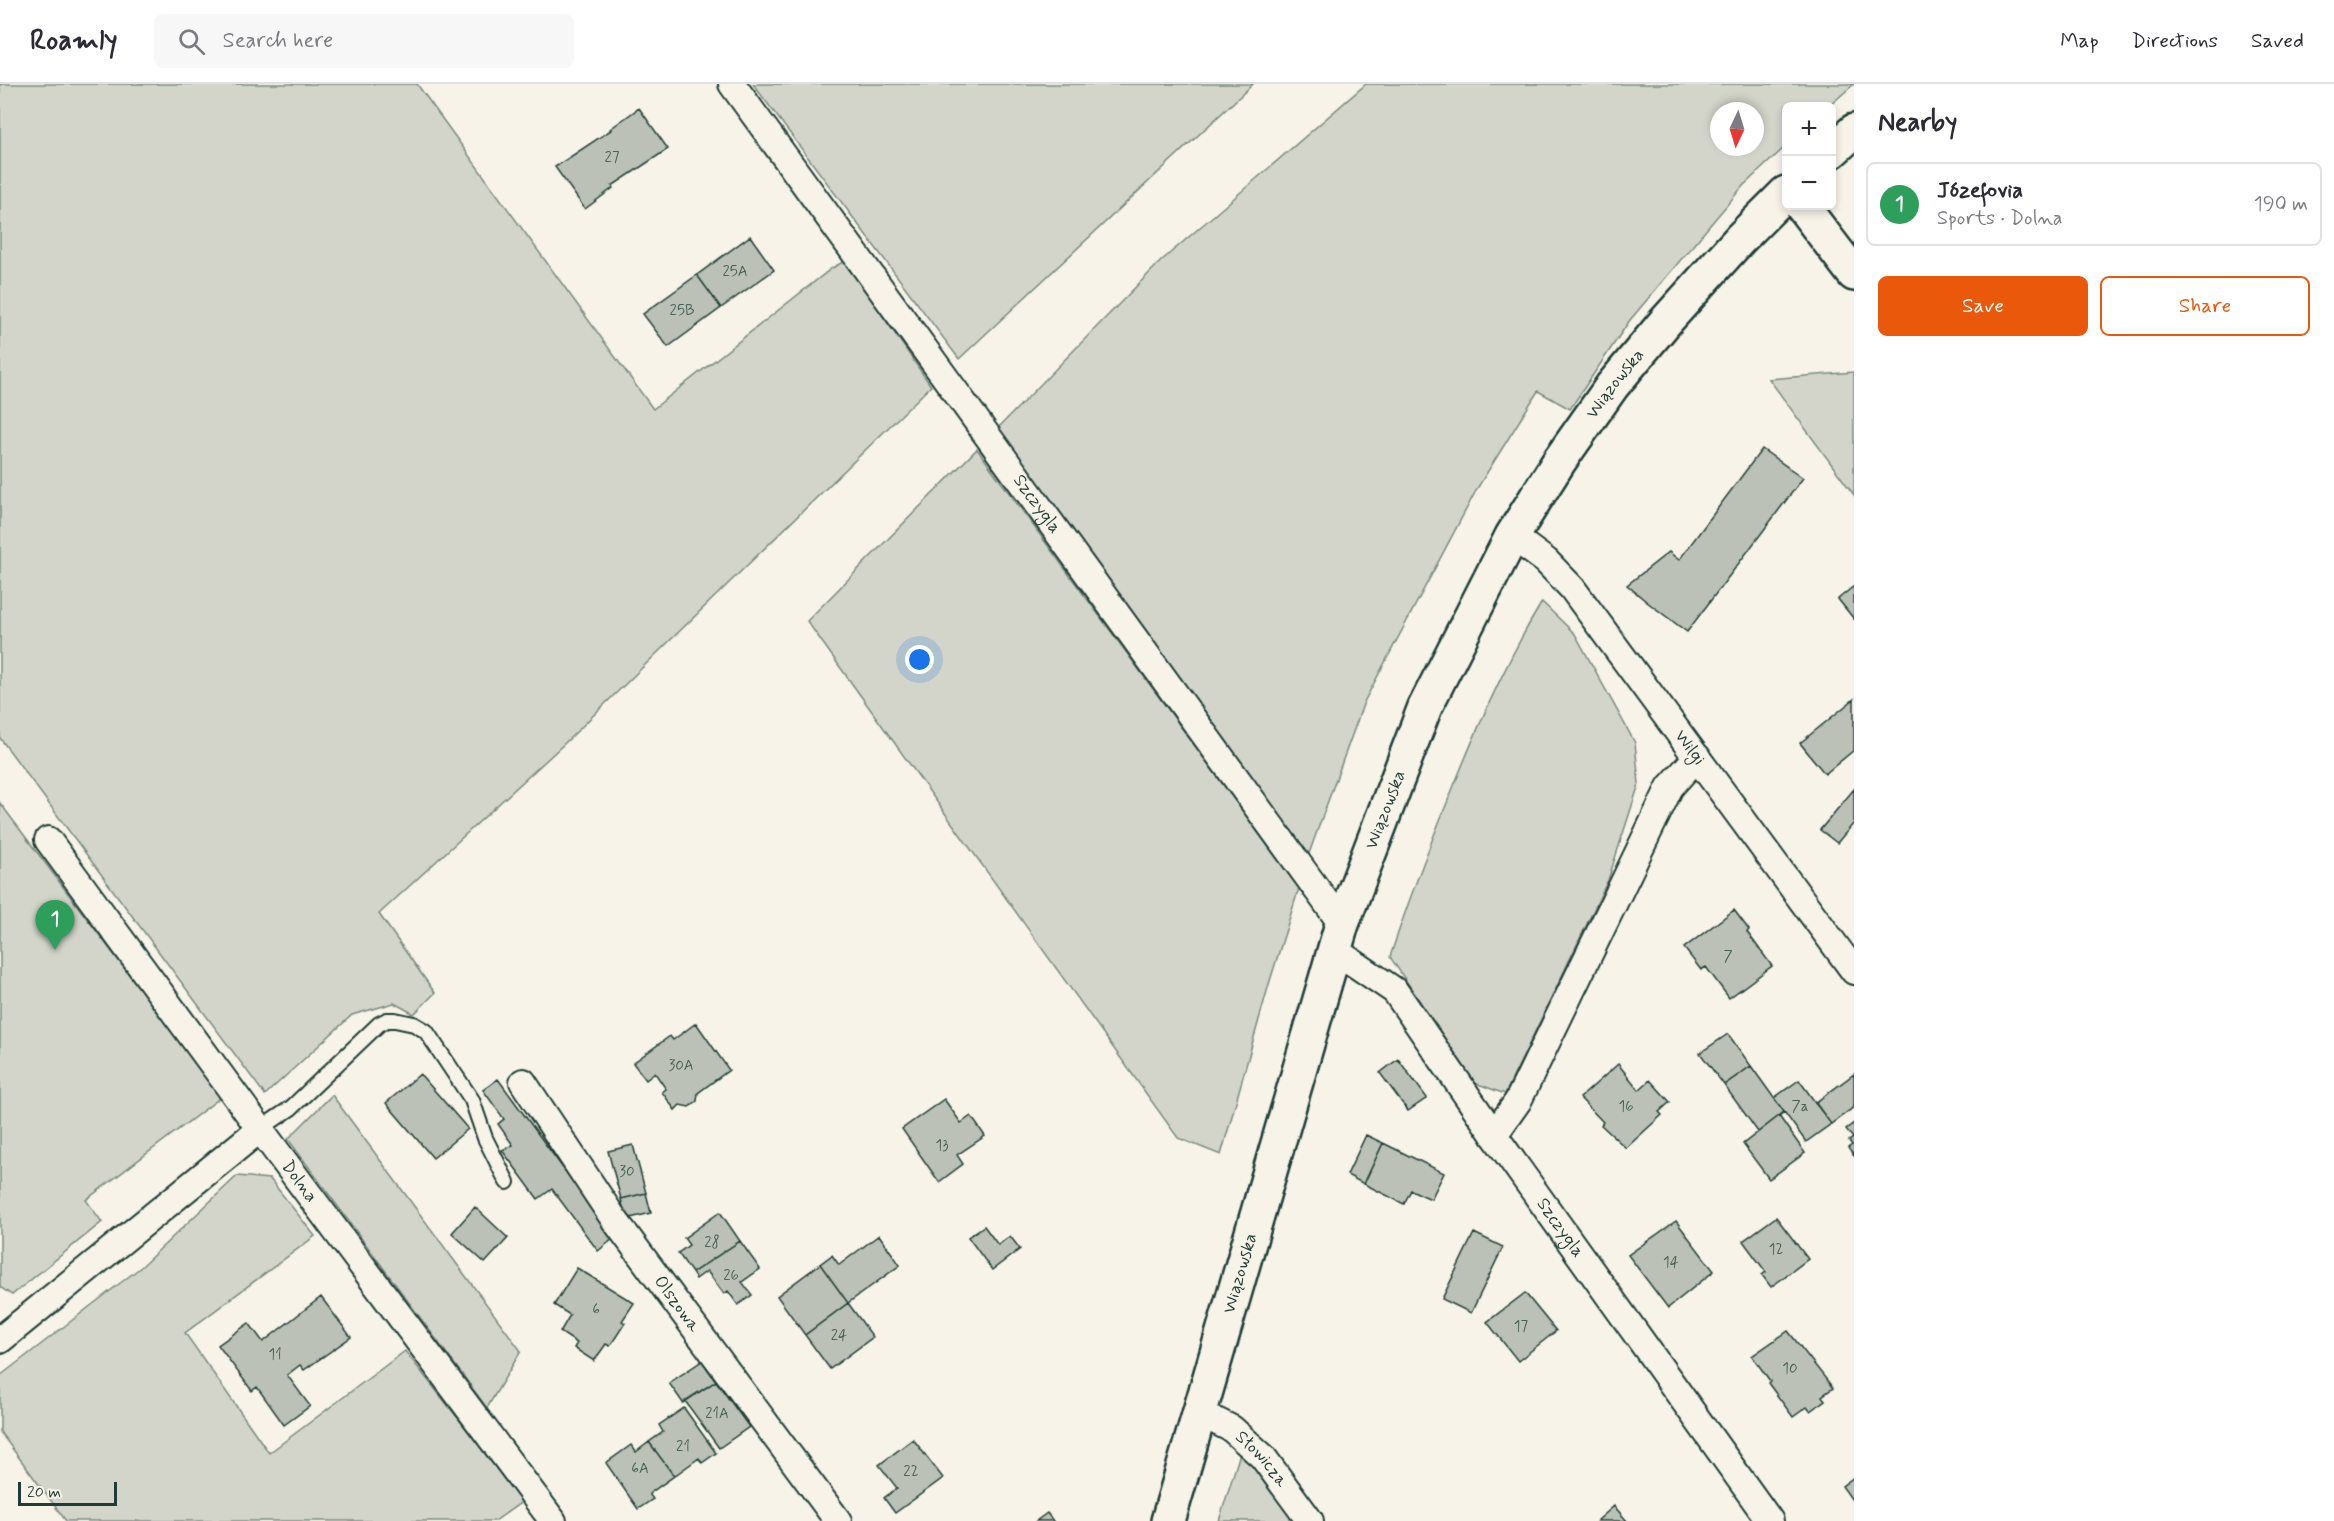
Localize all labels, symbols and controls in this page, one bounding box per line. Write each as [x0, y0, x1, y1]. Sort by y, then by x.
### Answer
search box [154, 14, 574, 68]
text: Roamly [30, 23, 118, 60]
icon: search [175, 25, 208, 58]
text: Search here [223, 27, 333, 55]
text: Map [2060, 27, 2099, 55]
text: Directions [2132, 27, 2218, 55]
text: Saved [2251, 27, 2304, 55]
north arrow [1710, 102, 1764, 156]
map controls [1782, 102, 1836, 210]
button: + [1782, 102, 1836, 156]
text: Nearby [1878, 106, 1957, 140]
house number: 27 [605, 148, 620, 168]
button: − [1782, 156, 1836, 210]
text: Józefovia [1937, 177, 2023, 205]
text: 1 [1895, 191, 1904, 218]
text: 190 m [2254, 191, 2308, 218]
text: Sports · Dolna [1937, 205, 2062, 232]
house number: 25A [722, 262, 748, 282]
button: Save [1878, 276, 2088, 336]
button: Share [2100, 276, 2310, 336]
house number: 25B [670, 301, 694, 321]
street label: Wiązowska [1581, 344, 1650, 424]
street label: Szczygla [1007, 469, 1067, 538]
your location [905, 645, 934, 674]
street label: Wilgi [1669, 725, 1711, 770]
street label: Wiązowska [1360, 767, 1412, 853]
pin: 1 [36, 900, 74, 950]
house number: 7 [1723, 947, 1733, 967]
house number: 30A [668, 1056, 694, 1076]
house number: 16 [1618, 1097, 1634, 1117]
house number: 7a [1792, 1097, 1809, 1117]
house number: 13 [935, 1136, 949, 1156]
street label: Dolna [276, 1156, 323, 1207]
house number: 30 [619, 1162, 635, 1182]
street label: Szczygla [1531, 1193, 1590, 1262]
street label: Wiązowska [1217, 1230, 1263, 1316]
house number: 28 [704, 1233, 720, 1253]
house number: 12 [1769, 1240, 1783, 1260]
house number: 14 [1663, 1253, 1679, 1273]
house number: 26 [723, 1266, 739, 1286]
street label: Olszowa [648, 1271, 706, 1337]
house number: 6 [592, 1300, 600, 1320]
house number: 17 [1514, 1317, 1529, 1337]
house number: 24 [831, 1326, 847, 1346]
house number: 11 [268, 1345, 282, 1365]
house number: 10 [1782, 1359, 1798, 1379]
house number: 21A [705, 1404, 729, 1424]
street label: Słowicza [1230, 1425, 1293, 1492]
house number: 21 [676, 1437, 690, 1457]
house number: 6A [631, 1459, 649, 1479]
house number: 22 [903, 1462, 919, 1482]
scale bar [18, 1479, 117, 1506]
text: 20 m [27, 1482, 61, 1503]

